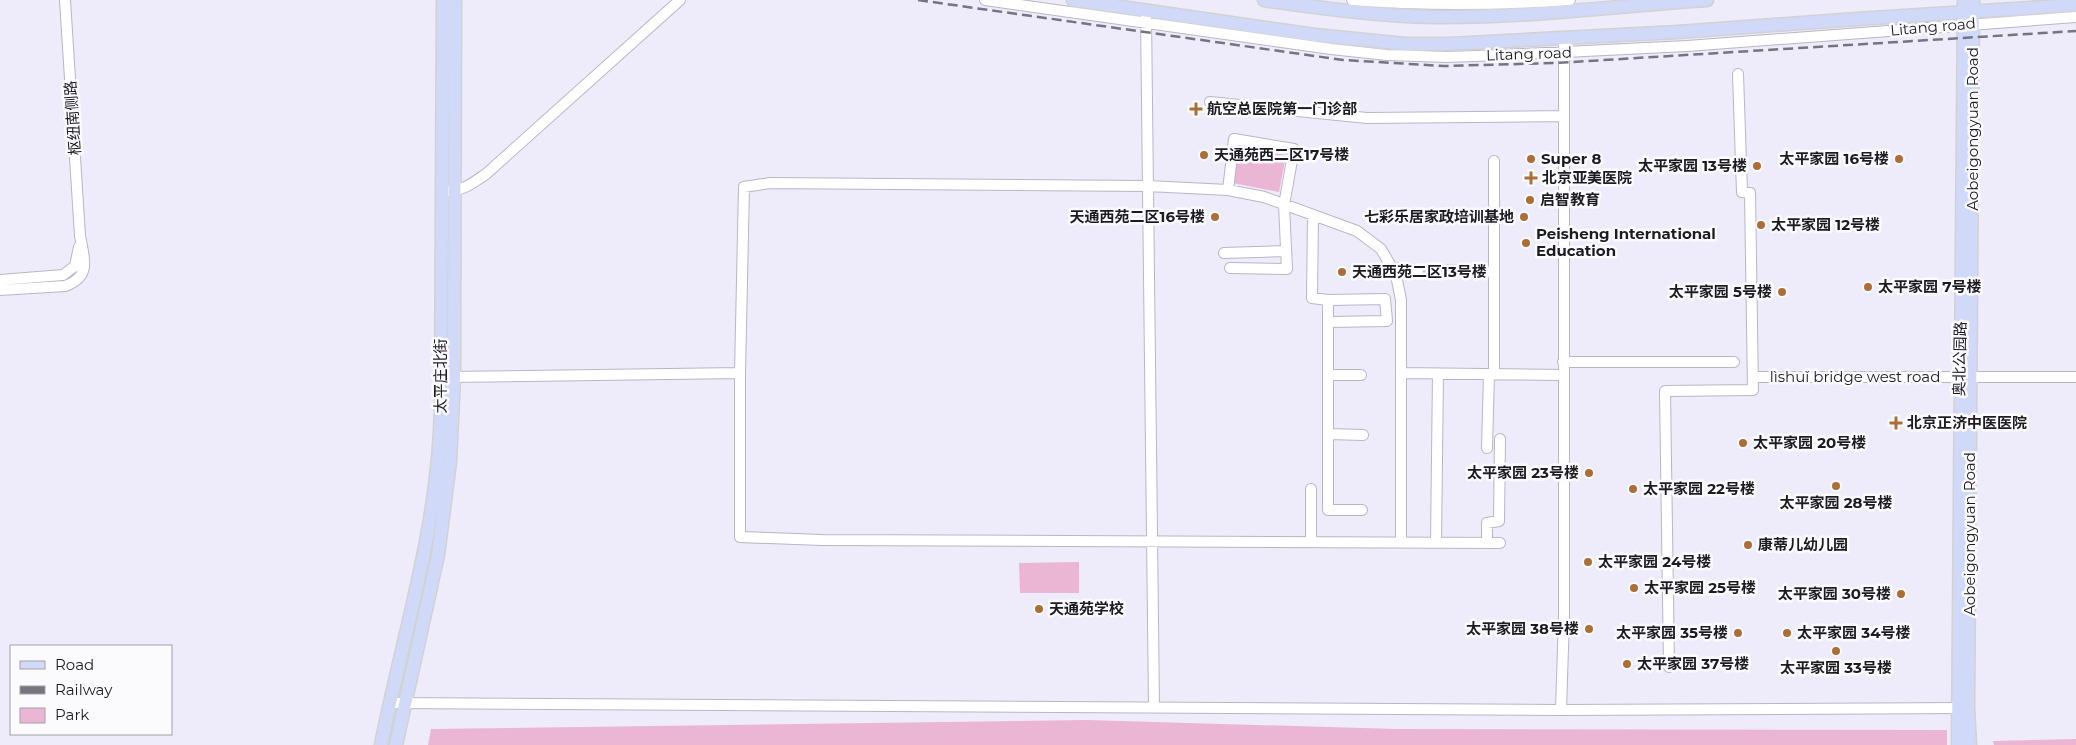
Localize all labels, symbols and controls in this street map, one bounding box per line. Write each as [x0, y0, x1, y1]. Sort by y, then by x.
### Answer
street label: Litang road [1889, 13, 1977, 40]
street label: Litang road [1486, 43, 1572, 64]
street label: Aobeigongyuan Road [1963, 47, 1982, 211]
street label: 枢纽南侧路 [60, 80, 85, 156]
place label: 航空总医院第一门诊部 [1207, 99, 1357, 118]
marker: 航空总医院第一门诊部 [1189, 102, 1203, 116]
place label: 天通苑西二区17号楼 [1214, 145, 1349, 164]
marker: 天通苑西二区17号楼 [1198, 149, 1210, 161]
place label: Super 8 [1541, 149, 1601, 168]
place label: 太平家园 16号楼 [1779, 149, 1889, 168]
marker: Super 8 [1525, 153, 1537, 165]
marker: 太平家园 16号楼 [1893, 153, 1905, 165]
place label: 太平家园 13号楼 [1638, 156, 1747, 175]
marker: 太平家园 13号楼 [1751, 160, 1763, 172]
place label: 北京亚美医院 [1542, 168, 1632, 187]
marker: 北京亚美医院 [1524, 171, 1538, 185]
place label: 启智教育 [1540, 190, 1600, 209]
marker: 启智教育 [1524, 194, 1536, 206]
place label: 天通西苑二区16号楼 [1070, 207, 1205, 226]
place label: 七彩乐居家政培训基地 [1364, 207, 1514, 226]
marker: 天通西苑二区16号楼 [1209, 211, 1221, 223]
marker: 七彩乐居家政培训基地 [1518, 211, 1530, 223]
place label: 太平家园 12号楼 [1771, 215, 1880, 234]
marker: 太平家园 12号楼 [1755, 219, 1767, 231]
place label: Peisheng International Education [1536, 224, 1716, 260]
marker: Peisheng International Education [1520, 237, 1532, 249]
place label: 天通西苑二区13号楼 [1352, 262, 1487, 281]
marker: 天通西苑二区13号楼 [1336, 266, 1348, 278]
place label: 太平家园 7号楼 [1878, 277, 1982, 296]
marker: 太平家园 7号楼 [1862, 281, 1874, 293]
place label: 太平家园 5号楼 [1669, 282, 1772, 301]
marker: 太平家园 5号楼 [1776, 286, 1788, 298]
street label: 奥北公园路 [1949, 321, 1970, 397]
street label: 太平庄北街 [431, 338, 450, 414]
street label: lìshuǐ bridge west road [1770, 367, 1940, 386]
place label: 北京正济中医医院 [1907, 413, 2027, 432]
marker: 北京正济中医医院 [1889, 416, 1903, 430]
place label: 太平家园 20号楼 [1753, 433, 1866, 452]
marker: 太平家园 20号楼 [1737, 437, 1749, 449]
street label: Aobeigongyuan Road [1960, 452, 1979, 616]
place label: 太平家园 23号楼 [1467, 463, 1579, 482]
marker: 太平家园 23号楼 [1583, 467, 1595, 479]
place label: 太平家园 22号楼 [1643, 479, 1755, 498]
marker: 太平家园 28号楼 [1830, 480, 1842, 492]
marker: 太平家园 22号楼 [1627, 483, 1639, 495]
place label: 太平家园 28号楼 [1780, 493, 1893, 512]
place label: 康蒂儿幼儿园 [1758, 535, 1848, 554]
marker: 康蒂儿幼儿园 [1742, 539, 1754, 551]
place label: 太平家园 24号楼 [1598, 552, 1711, 571]
marker: 太平家园 24号楼 [1582, 556, 1594, 568]
place label: 太平家园 25号楼 [1644, 578, 1756, 597]
marker: 太平家园 25号楼 [1628, 582, 1640, 594]
place label: 太平家园 30号楼 [1778, 584, 1891, 603]
marker: 太平家园 30号楼 [1895, 588, 1907, 600]
place label: 天通苑学校 [1049, 599, 1124, 618]
marker: 天通苑学校 [1033, 603, 1045, 615]
place label: 太平家园 38号楼 [1466, 619, 1579, 638]
marker: 太平家园 38号楼 [1583, 623, 1595, 635]
place label: 太平家园 35号楼 [1616, 623, 1728, 642]
place label: 太平家园 34号楼 [1797, 623, 1910, 642]
marker: 太平家园 35号楼 [1732, 627, 1744, 639]
marker: 太平家园 34号楼 [1781, 627, 1793, 639]
legend [10, 645, 172, 735]
marker: 太平家园 33号楼 [1830, 645, 1842, 657]
place label: 太平家园 37号楼 [1637, 654, 1749, 673]
text: Road [55, 655, 94, 674]
marker: 太平家园 37号楼 [1621, 658, 1633, 670]
place label: 太平家园 33号楼 [1780, 658, 1892, 677]
text: Railway [55, 680, 113, 699]
text: Park [55, 705, 89, 724]

